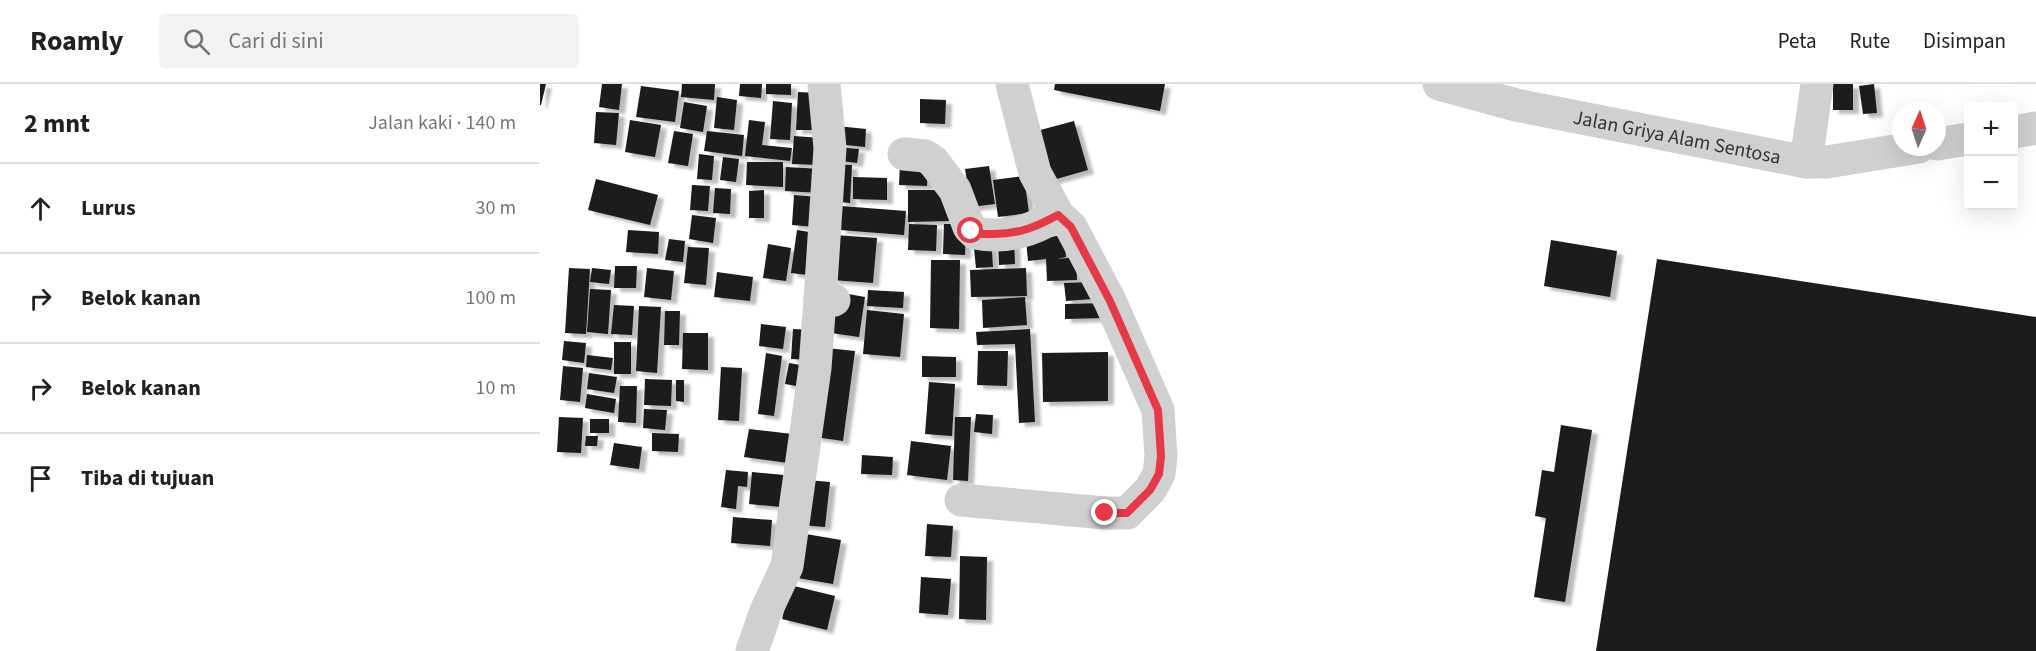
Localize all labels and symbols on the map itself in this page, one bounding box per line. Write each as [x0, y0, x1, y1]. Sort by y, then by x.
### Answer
north arrow [1892, 102, 1946, 156]
street label: Jalan Griya Alam Sentosa [1571, 104, 1783, 172]
route start [957, 217, 983, 243]
route end [1091, 499, 1117, 525]

